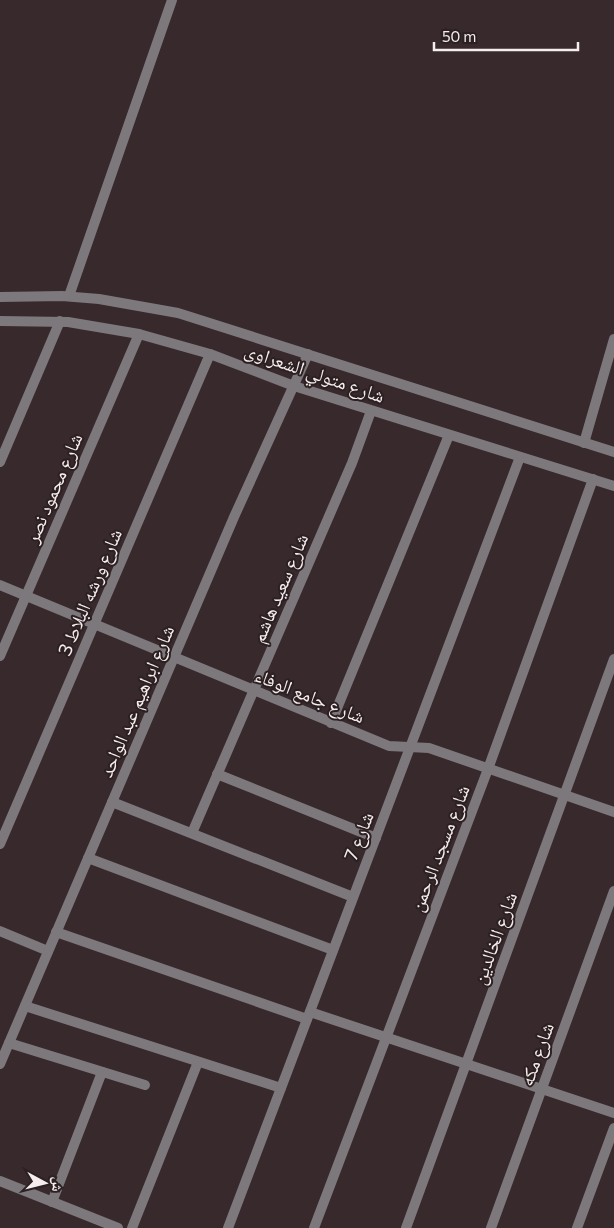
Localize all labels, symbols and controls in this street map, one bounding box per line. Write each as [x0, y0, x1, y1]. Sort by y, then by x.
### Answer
scale bar [434, 20, 578, 52]
text: 50 m [442, 27, 476, 45]
street label: شارع متولي الشعراوى [240, 337, 388, 411]
street label: شارع محمود نصر [19, 430, 87, 548]
street label: شارع ورشه البلاط 3 [52, 525, 127, 659]
street label: شارع سعيد هاشم [246, 530, 314, 647]
street label: شارع ابراهيم عبد الواحد [94, 622, 180, 781]
street label: شارع جامع الوفاء [251, 663, 368, 729]
street label: شارع مسجد الرحمن [404, 782, 475, 915]
street label: شارع 7 [338, 809, 379, 864]
street label: شارع الخالدين [467, 889, 522, 988]
street label: شارع مكه [514, 1019, 559, 1089]
north arrow [20, 1158, 70, 1208]
text: ش [48, 1176, 68, 1193]

